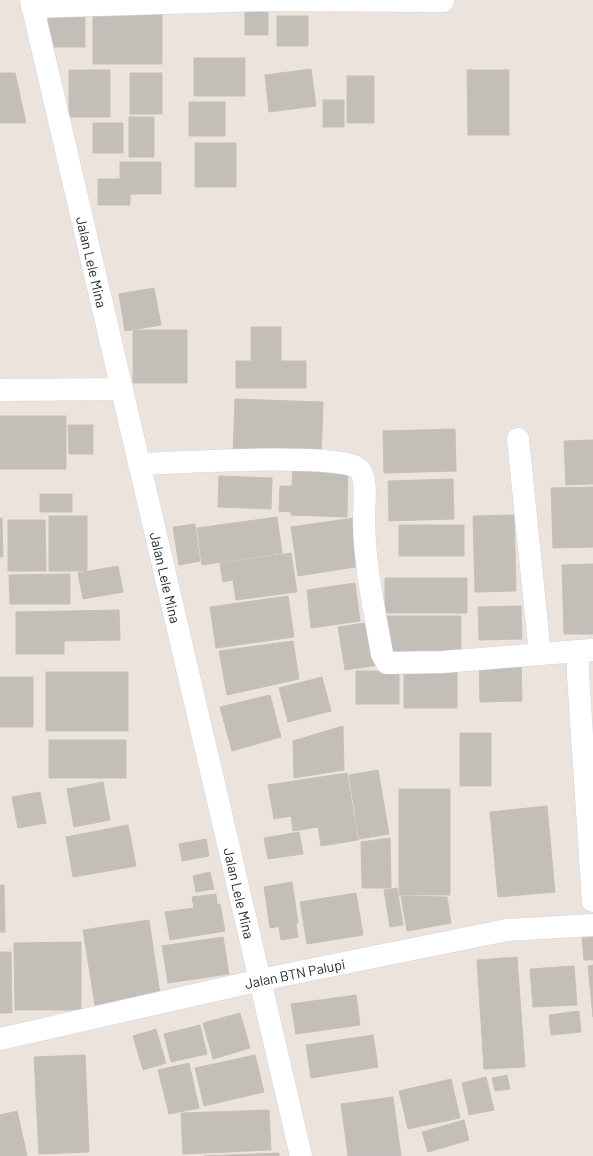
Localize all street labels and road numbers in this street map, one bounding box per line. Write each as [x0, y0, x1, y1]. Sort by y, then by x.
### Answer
street label: Jalan Lele Mina [73, 215, 111, 309]
street label: Jalan Lele Mina [147, 530, 185, 625]
street label: Jalan Lele Mina [221, 846, 258, 940]
street label: Jalan BTN Palupi [243, 954, 347, 992]

